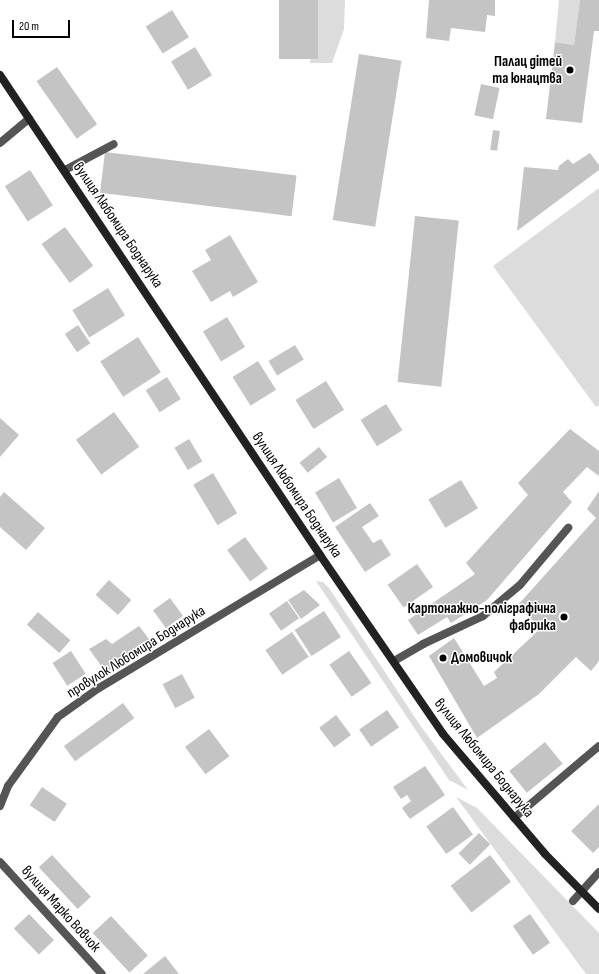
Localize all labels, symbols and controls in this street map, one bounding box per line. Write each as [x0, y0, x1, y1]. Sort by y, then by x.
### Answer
scale bar [14, 12, 72, 38]
text: 20 m [19, 19, 39, 34]
place label: Палац дітей та юнацтва [492, 52, 562, 87]
marker: Палац дітей та юнацтва [565, 65, 575, 75]
street label: вулиця Любомира Боднарука [69, 159, 167, 291]
street label: вулиця Любомира Боднарука [248, 429, 346, 561]
place label: Картонажно-поліграфічна фабрика [408, 599, 556, 634]
street label: провулок Любомира Боднарука [63, 602, 209, 702]
marker: Картонажно-поліграфічна фабрика [559, 612, 569, 622]
place label: Домовичок [451, 649, 512, 667]
marker: Домовичок [438, 653, 448, 663]
street label: вулиця Любомира Боднарука [431, 695, 537, 821]
street label: вулиця Марко Вовчок [17, 862, 105, 956]

